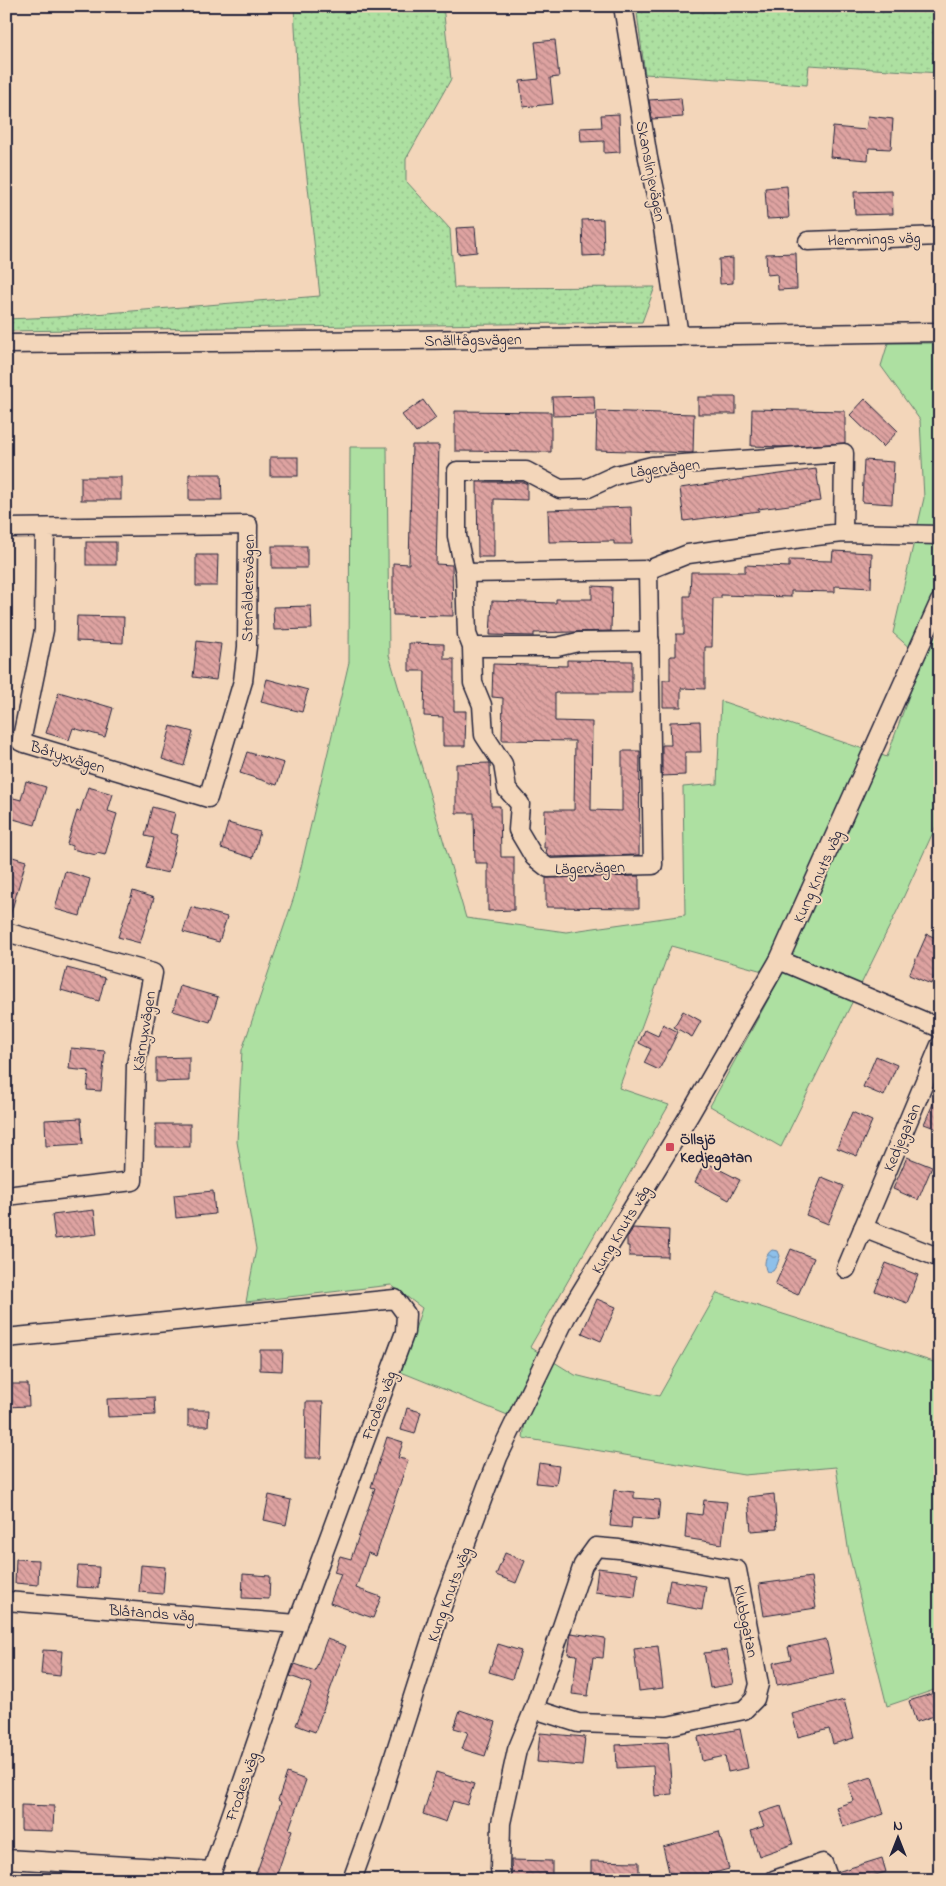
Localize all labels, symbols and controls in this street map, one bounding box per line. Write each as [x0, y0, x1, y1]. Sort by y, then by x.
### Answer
street label: Skanslinjevägen [628, 119, 672, 224]
street label: Hemmings väg [827, 226, 921, 254]
street label: Snälltågsvägen [424, 328, 522, 354]
street label: Lägervägen [629, 453, 701, 485]
street label: Stenåldersvägen [236, 534, 262, 642]
street label: Båtyxvägen [26, 735, 108, 781]
street label: Kung Knuts väg [788, 826, 850, 927]
street label: Lägervägen [555, 856, 626, 882]
street label: Kärnyxvägen [127, 989, 163, 1073]
street label: Kedjegatan [878, 1100, 928, 1176]
place label: Öllsjö Kedjegatan [680, 1128, 752, 1171]
marker: Öllsjö Kedjegatan [664, 1141, 676, 1153]
street label: Kung Knuts väg [586, 1181, 658, 1279]
street label: Frodes väg [356, 1368, 403, 1445]
street label: Kung Knuts väg [422, 1544, 478, 1646]
street label: Klubbgatan [726, 1583, 764, 1660]
street label: Blåtands väg [107, 1599, 195, 1629]
street label: Frodes väg [219, 1749, 266, 1826]
north arrow [874, 1814, 924, 1864]
text: N [893, 1816, 903, 1837]

